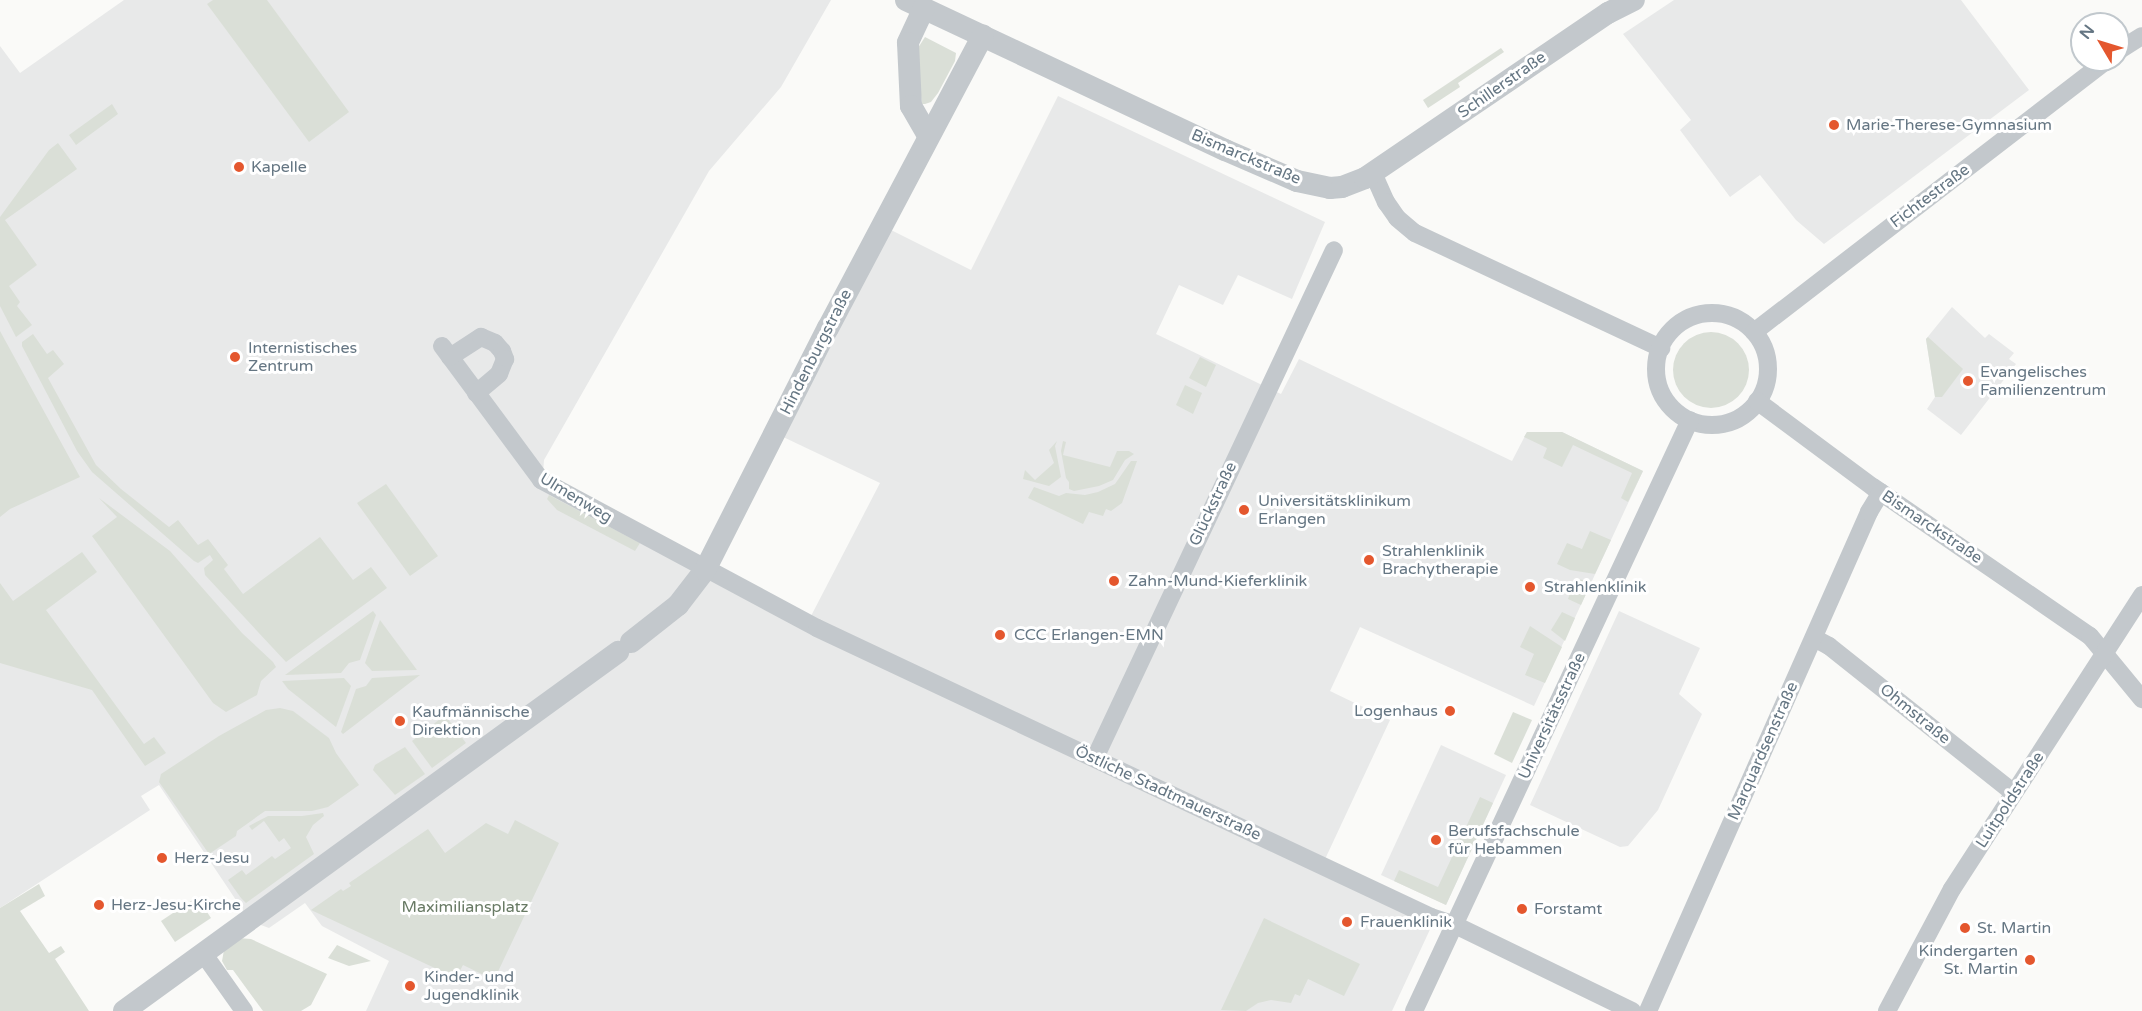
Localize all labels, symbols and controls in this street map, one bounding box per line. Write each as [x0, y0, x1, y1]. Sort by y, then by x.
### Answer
north arrow [2070, 12, 2130, 72]
text: N [2076, 21, 2099, 43]
street label: Schillerstraße [1454, 48, 1550, 122]
place label: Marie-Therese-Gymnasium [1846, 115, 2052, 135]
marker: Marie-Therese-Gymnasium [1827, 118, 1841, 132]
street label: Bismarckstraße [1188, 125, 1304, 189]
place label: Kapelle [251, 157, 307, 177]
marker: Kapelle [232, 160, 246, 174]
street label: Fichtestraße [1887, 160, 1973, 232]
street label: Hindenburgstraße [776, 286, 856, 418]
place label: Internistisches Zentrum [248, 338, 357, 376]
marker: Internistisches Zentrum [226, 348, 244, 366]
place label: Evangelisches Familienzentrum [1980, 362, 2106, 400]
marker: Evangelisches Familienzentrum [1961, 374, 1975, 388]
street label: Glückstraße [1185, 459, 1241, 549]
street label: Ulmenweg [536, 469, 616, 527]
street label: Bismarckstraße [1878, 486, 1986, 568]
place label: Universitätsklinikum Erlangen [1258, 491, 1411, 529]
marker: Universitätsklinikum Erlangen [1235, 501, 1253, 519]
place label: Strahlenklinik Brachytherapie [1382, 541, 1498, 579]
marker: Strahlenklinik Brachytherapie [1360, 551, 1378, 569]
place label: Zahn-Mund-Kieferklinik [1128, 571, 1307, 591]
marker: Zahn-Mund-Kieferklinik [1105, 572, 1123, 590]
place label: Strahlenklinik [1544, 577, 1646, 597]
marker: Strahlenklinik [1521, 578, 1539, 596]
place label: CCC Erlangen-EMN [1014, 625, 1164, 645]
marker: CCC Erlangen-EMN [991, 626, 1009, 644]
street label: Universitätsstraße [1514, 650, 1590, 782]
street label: Marquardsenstraße [1724, 679, 1802, 823]
street label: Ohmstraße [1876, 680, 1954, 748]
place label: Logenhaus [1354, 701, 1438, 721]
place label: Kaufmännische Direktion [412, 702, 530, 740]
marker: Logenhaus [1443, 704, 1457, 718]
marker: Kaufmännische Direktion [393, 714, 407, 728]
street label: Östliche Stadtmauerstraße [1072, 741, 1264, 845]
street label: Luitpoldstraße [1972, 748, 2048, 852]
place label: Berufsfachschule für Hebammen [1448, 821, 1580, 859]
marker: Berufsfachschule für Hebammen [1429, 833, 1443, 847]
place label: Herz-Jesu [174, 848, 249, 868]
marker: Herz-Jesu [155, 851, 169, 865]
place label: Herz-Jesu-Kirche [111, 895, 241, 915]
park label: Maximiliansplatz [401, 897, 529, 917]
marker: Herz-Jesu-Kirche [92, 898, 106, 912]
place label: Forstamt [1534, 899, 1602, 919]
marker: Forstamt [1515, 902, 1529, 916]
place label: Frauenklinik [1360, 912, 1452, 932]
marker: Frauenklinik [1338, 913, 1356, 931]
place label: St. Martin [1977, 918, 2051, 938]
marker: St. Martin [1958, 921, 1972, 935]
place label: Kindergarten St. Martin [1918, 941, 2018, 979]
marker: Kindergarten St. Martin [2023, 953, 2037, 967]
place label: Kinder- und Jugendklinik [424, 967, 519, 1005]
marker: Kinder- und Jugendklinik [401, 977, 419, 995]

